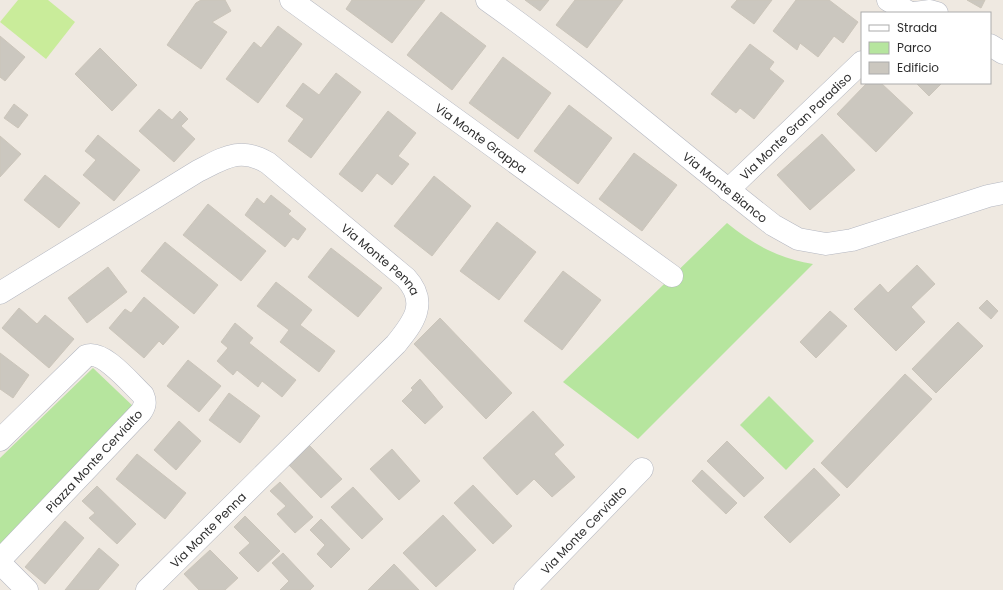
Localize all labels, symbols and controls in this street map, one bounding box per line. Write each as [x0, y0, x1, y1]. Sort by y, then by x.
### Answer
legend [861, 12, 991, 84]
text: Strada [897, 19, 937, 36]
text: Parco [897, 39, 932, 56]
text: Edificio [897, 59, 939, 76]
street label: Via Monte Gran Paradiso [736, 68, 855, 183]
street label: Via Monte Grappa [432, 99, 531, 177]
street label: Via Monte Bianco [679, 148, 772, 226]
street label: Via Monte Penna [338, 219, 424, 298]
street label: Piazza Monte Cervialto [42, 406, 146, 516]
street label: Via Monte Cervialto [537, 481, 630, 578]
street label: Via Monte Penna [166, 488, 250, 572]

